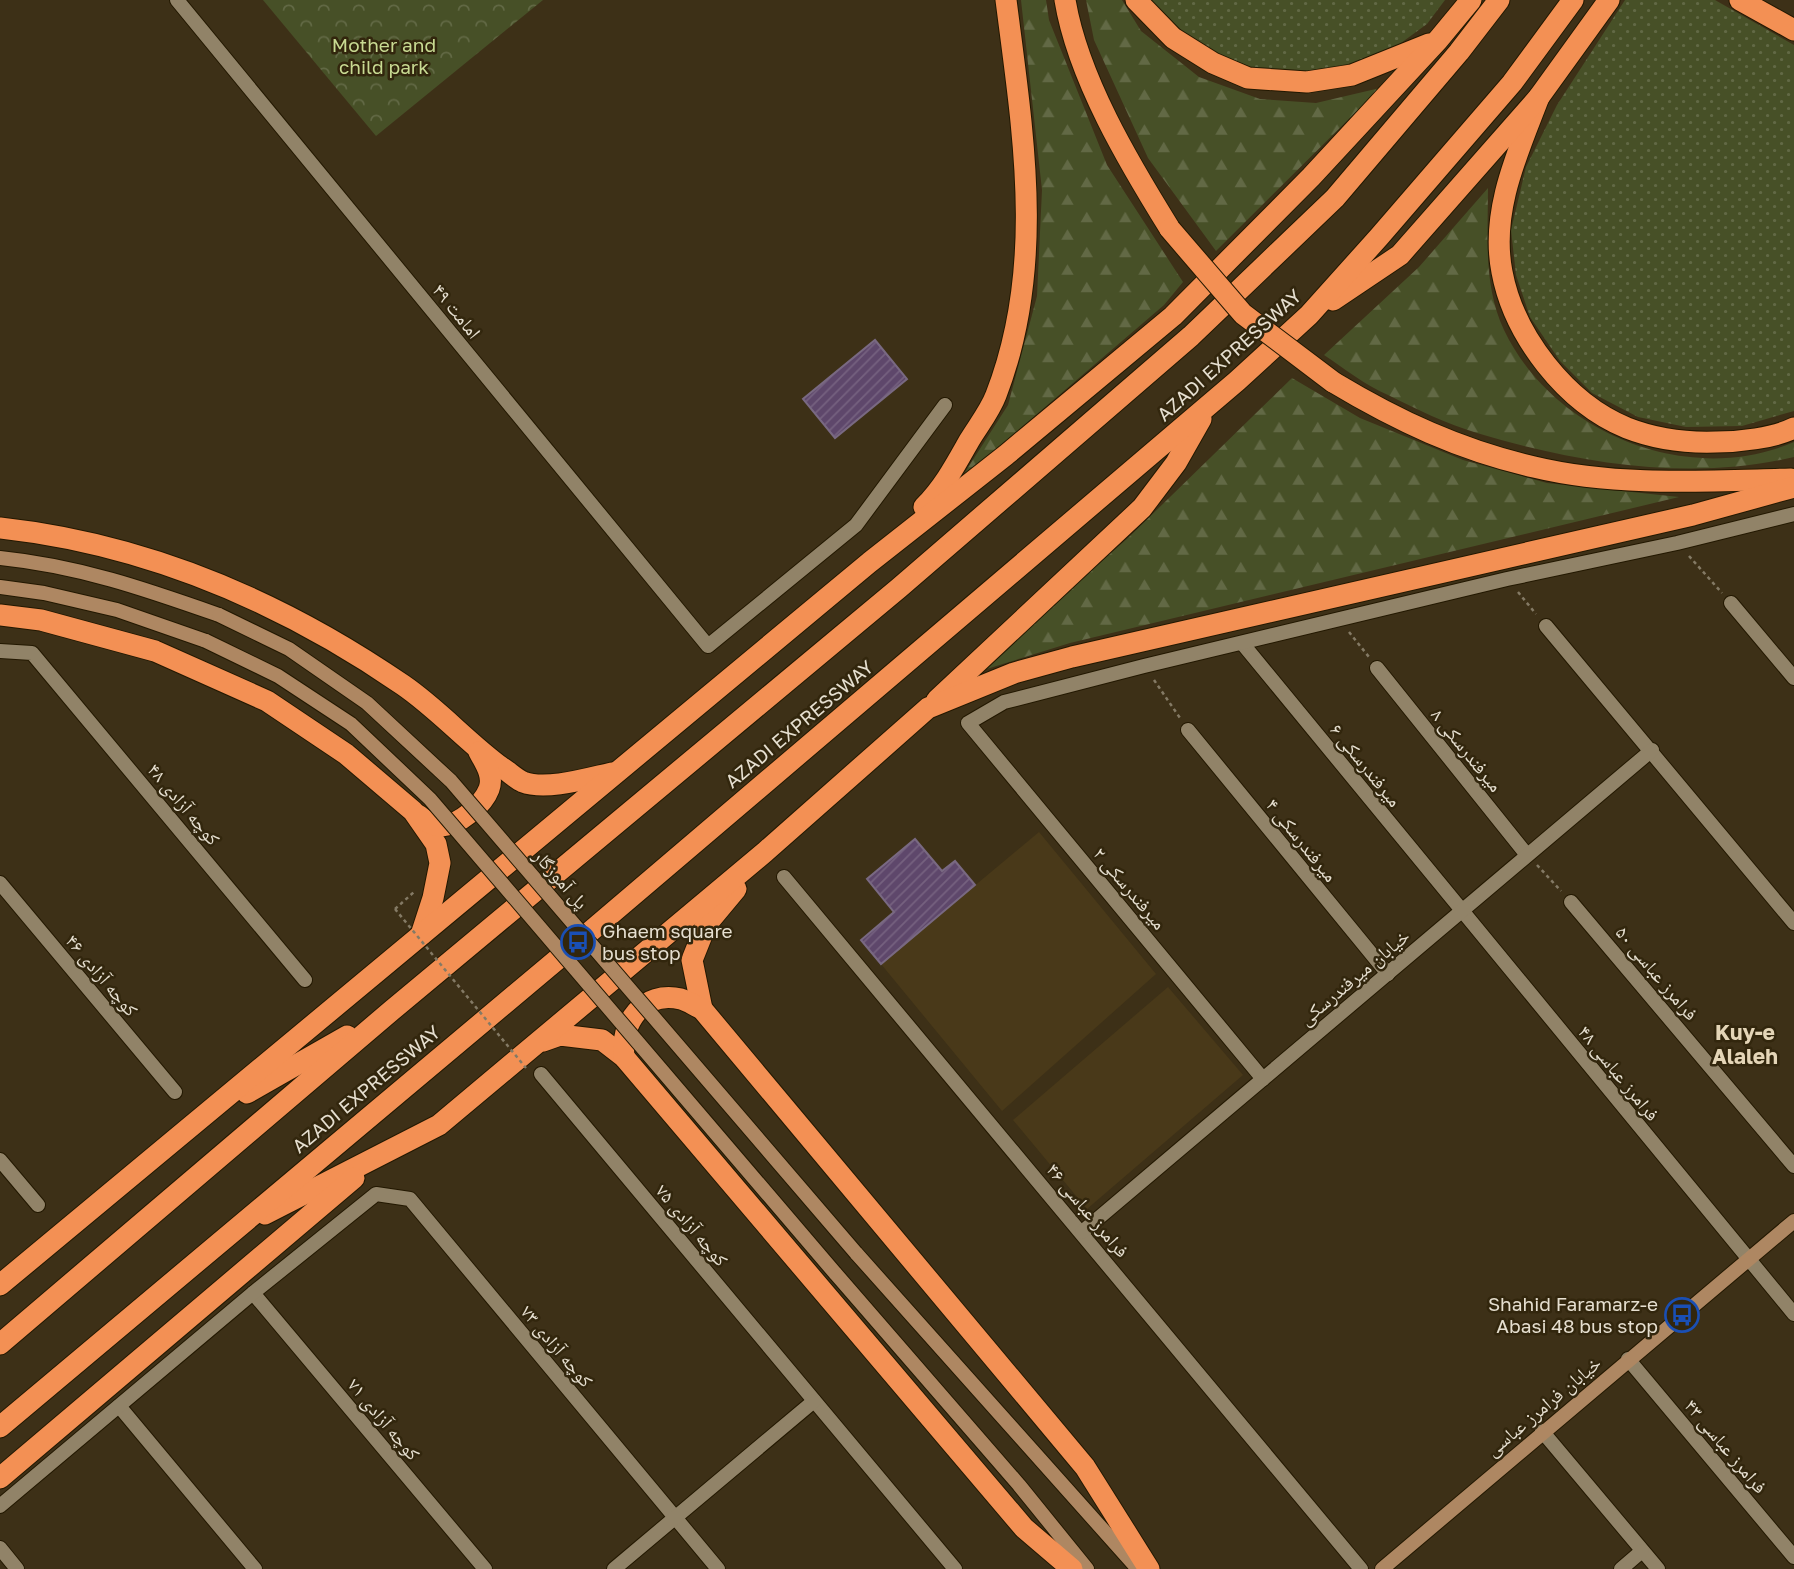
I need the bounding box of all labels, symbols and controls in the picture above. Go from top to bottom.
park label: Mother and child park [332,33,436,78]
street label: امامت ۴۹ [428,279,486,343]
street label: AZADI EXPRESSWAY [1152,284,1306,425]
street label: AZADI EXPRESSWAY [720,655,877,792]
street label: میرفندرسکی ۸ [1426,703,1508,797]
street label: میرفندرسکی ۶ [1325,718,1407,812]
street label: کوچه آزادی ۴۸ [143,758,225,850]
street label: میرفندرسکی ۴ [1261,793,1343,887]
street label: میرفندرسکی ۲ [1088,842,1172,934]
street label: پل آموزگار [528,843,594,914]
place label: Ghaem square bus stop [602,919,733,964]
street label: فرامرز عباسی ۵۰ [1611,921,1703,1025]
bus stop icon: Ghaem square bus stop [559,923,597,961]
street label: خیابان میرفندرسکی [1294,924,1414,1030]
street label: کوچه آزادی ۴۶ [61,929,143,1021]
district label: Kuy-e Alaleh [1712,1019,1778,1069]
street label: AZADI EXPRESSWAY [287,1020,444,1157]
street label: فرامرز عباسی ۴۸ [1573,1020,1665,1126]
street label: فرامرز عباسی ۴۶ [1042,1158,1134,1262]
street label: کوچه آزادی ۷۵ [651,1179,733,1271]
place label: Shahid Faramarz-e Abasi 48 bus stop [1488,1292,1658,1337]
bus stop icon: Shahid Faramarz-e Abasi 48 bus stop [1663,1296,1701,1334]
street label: کوچه آزادی ۷۳ [516,1300,598,1392]
street label: خیابان فرامرز عباسی [1480,1351,1606,1461]
street label: کوچه آزادی ۷۱ [343,1373,425,1465]
street label: فرامرز عباسی ۴۳ [1680,1394,1772,1498]

